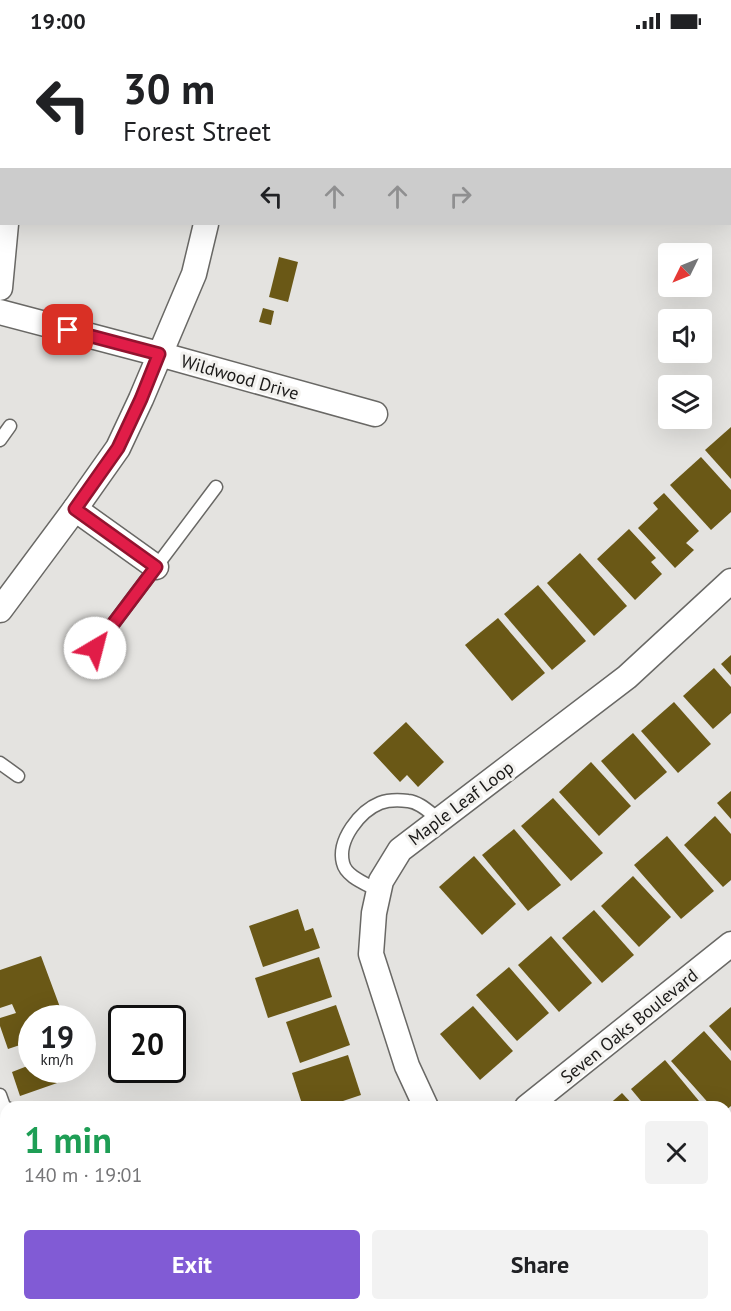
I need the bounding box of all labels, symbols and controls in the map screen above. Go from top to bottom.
text: 19:00 [30,7,86,35]
text: 30 m [123,61,215,116]
icon: left [24,66,102,144]
text: Forest Street [123,114,271,148]
icon: left [255,180,288,213]
icon: ahead [318,180,351,213]
icon: ahead [381,180,414,213]
icon: right [444,180,477,213]
north arrow [658,243,712,297]
map controls [658,243,712,429]
pin [42,304,93,355]
button: sound [658,309,712,363]
icon: arrive [51,313,84,346]
street label: Wildwood Drive [178,349,302,405]
button: layers [658,375,712,429]
position arrow [63,616,127,680]
street label: Maple Leaf Loop [404,756,518,850]
street label: Seven Oaks Boulevard [556,964,702,1088]
speed limit sign: 20 [108,1005,186,1083]
text: 19 [40,1017,74,1056]
text: km/h [41,1050,73,1069]
text: 1 min [24,1116,112,1163]
button: close [645,1121,708,1184]
text: 140 m · 19:01 [24,1162,142,1188]
button: Exit [24,1230,360,1299]
button: Share [372,1230,708,1299]

